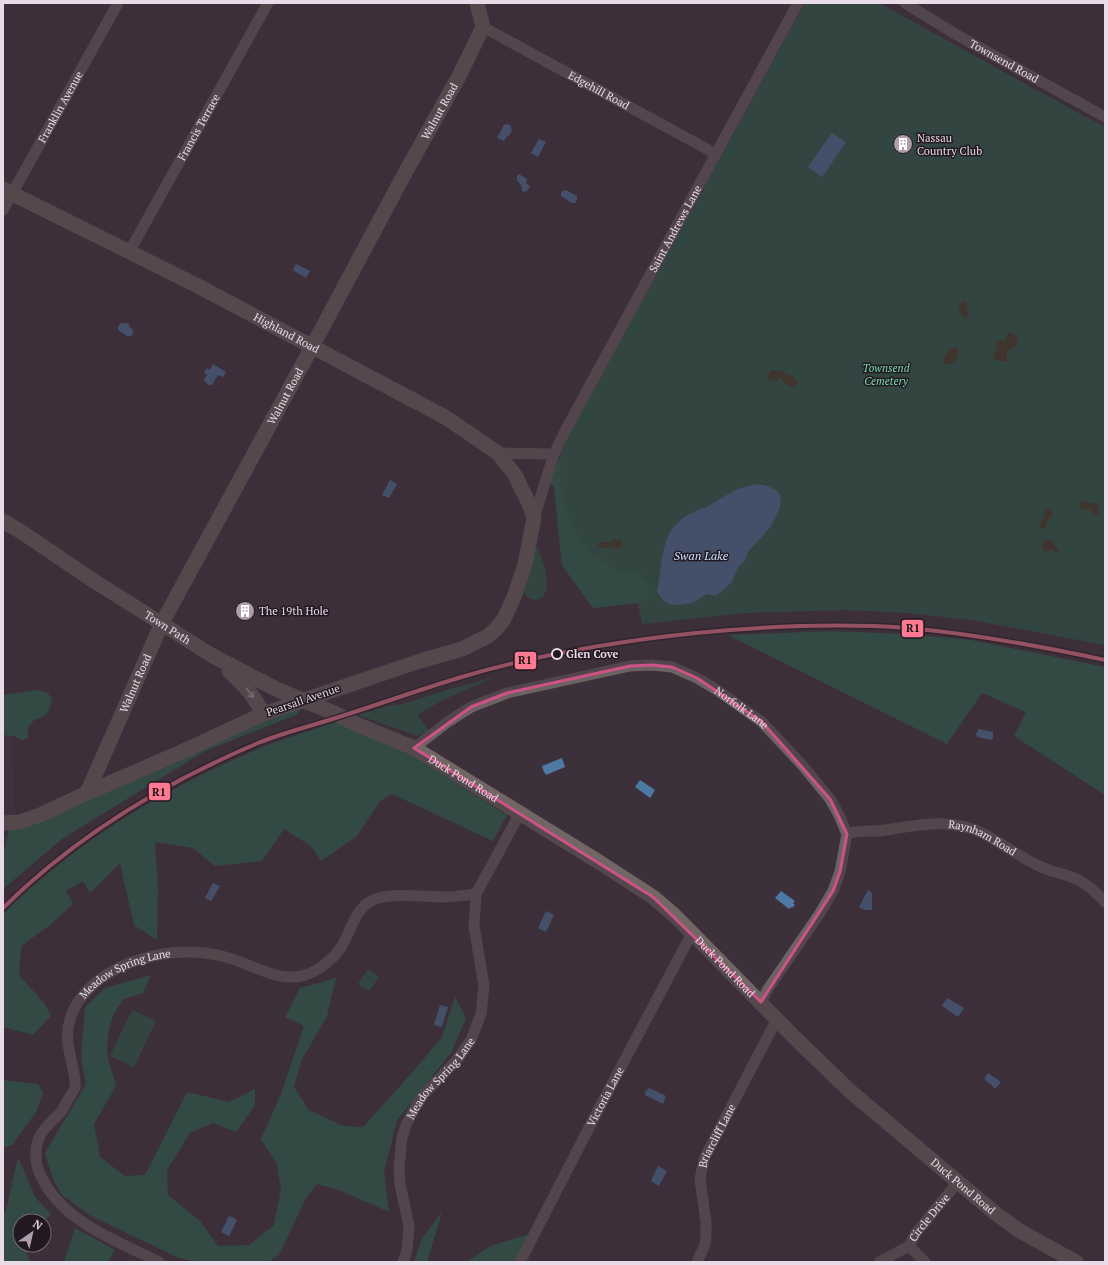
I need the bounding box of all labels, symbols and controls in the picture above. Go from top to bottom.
street label: Townsend Road [967,36,1041,86]
street label: Franklin Avenue [35,68,86,145]
street label: Edgehill Road [566,68,632,112]
street label: Walnut Road [418,80,461,142]
street label: Francis Terrace [174,91,223,163]
place label: Nassau Country Club [917,131,982,158]
building icon: Nassau Country Club [892,133,914,155]
street label: Saint Andrews Lane [646,182,705,275]
street label: Highland Road [251,310,322,356]
park label: Townsend Cemetery [862,361,910,388]
street label: Walnut Road [264,365,306,427]
water label: Swan Lake [674,548,729,563]
building icon: The 19th Hole [234,600,256,622]
place label: The 19th Hole [259,604,329,618]
street label: Town Path [142,608,194,647]
line badge: R1 [901,619,924,638]
text: R1 [906,621,920,635]
place label: Glen Cove [566,647,618,661]
marker: Glen Cove [551,648,563,660]
line badge: R1 [514,651,537,670]
street label: Walnut Road [116,652,154,715]
text: R1 [518,653,532,667]
street label: Pearsall Avenue [264,681,342,719]
street label: Norfolk Lane [712,684,772,732]
one-way arrow [246,687,254,698]
street label: Duck Pond Road [426,752,501,805]
line badge: R1 [148,782,171,801]
text: R1 [152,785,166,799]
street label: Raynham Road [948,817,1019,859]
street label: Duck Pond Road [692,933,758,1000]
street label: Meadow Spring Lane [76,946,172,1002]
street label: Meadow Spring Lane [403,1034,478,1122]
street label: Victoria Lane [584,1064,627,1129]
street label: Briarcliff Lane [695,1101,739,1169]
street label: Duck Pond Road [928,1155,998,1217]
street label: Circle Drive [906,1190,953,1244]
north arrow [12,1213,52,1253]
text: N [30,1217,46,1233]

